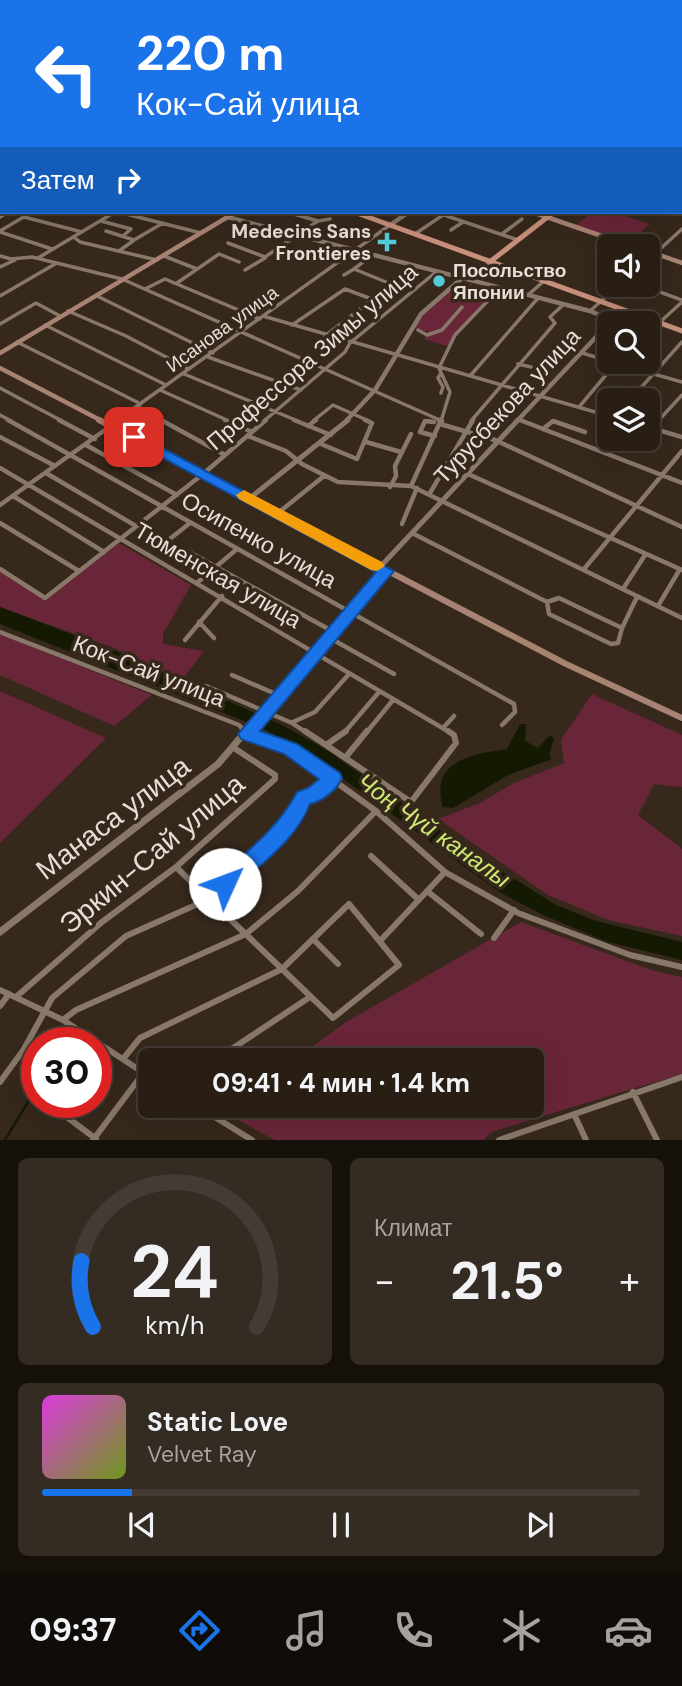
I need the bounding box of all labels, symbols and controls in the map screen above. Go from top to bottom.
text: 220 m [136,21,284,85]
icon: left [21,28,112,119]
text: Кок-Сай улица [136,83,359,125]
icon: right [109,161,147,199]
text: Затем [21,163,95,197]
place label: Medecins Sans Frontieres [231,219,371,266]
marker: Medecins Sans Frontieres [377,232,397,252]
map controls [597,234,660,451]
button: sound [597,234,660,297]
street label: Профессора Зимы улица [200,257,424,457]
place label: Посольство Японии [453,258,566,305]
marker: Посольство Японии [431,273,447,289]
street label: Исанова улица [161,280,283,378]
button: search [597,311,660,374]
street label: Турусбекова улица [427,322,587,490]
button: layers [597,388,660,451]
pin [104,407,164,467]
icon: arrive [115,418,153,456]
street label: Осипенко улица [176,485,342,595]
street label: Тюменская улица [129,515,307,635]
street label: Кок-Сай улица [69,628,230,714]
street label: Манаса улица [28,748,198,888]
street label: Эркин-Сай улица [52,766,252,942]
water label: Чоң Чүй каналы [351,766,517,894]
position arrow [188,847,262,921]
speed limit sign: 30 [21,1027,112,1118]
text: 09:41 · 4 мин · 1.4 km [212,1066,470,1100]
text: Климат [374,1213,452,1243]
text: 24 [131,1226,219,1321]
text: 21.5° [450,1247,564,1315]
text: − [374,1256,395,1306]
text: + [619,1256,640,1306]
text: km/h [145,1309,205,1342]
text: Static Love [147,1405,288,1439]
text: Velvet Ray [147,1439,257,1469]
icon: previous [123,1506,161,1544]
icon: pause [322,1506,360,1544]
icon: next [521,1506,559,1544]
icon: directions [175,1606,224,1655]
icon: music [282,1606,331,1655]
icon: phone [389,1606,438,1655]
icon: climate [497,1606,546,1655]
icon: car [604,1606,653,1655]
text: 09:37 [29,1609,116,1651]

